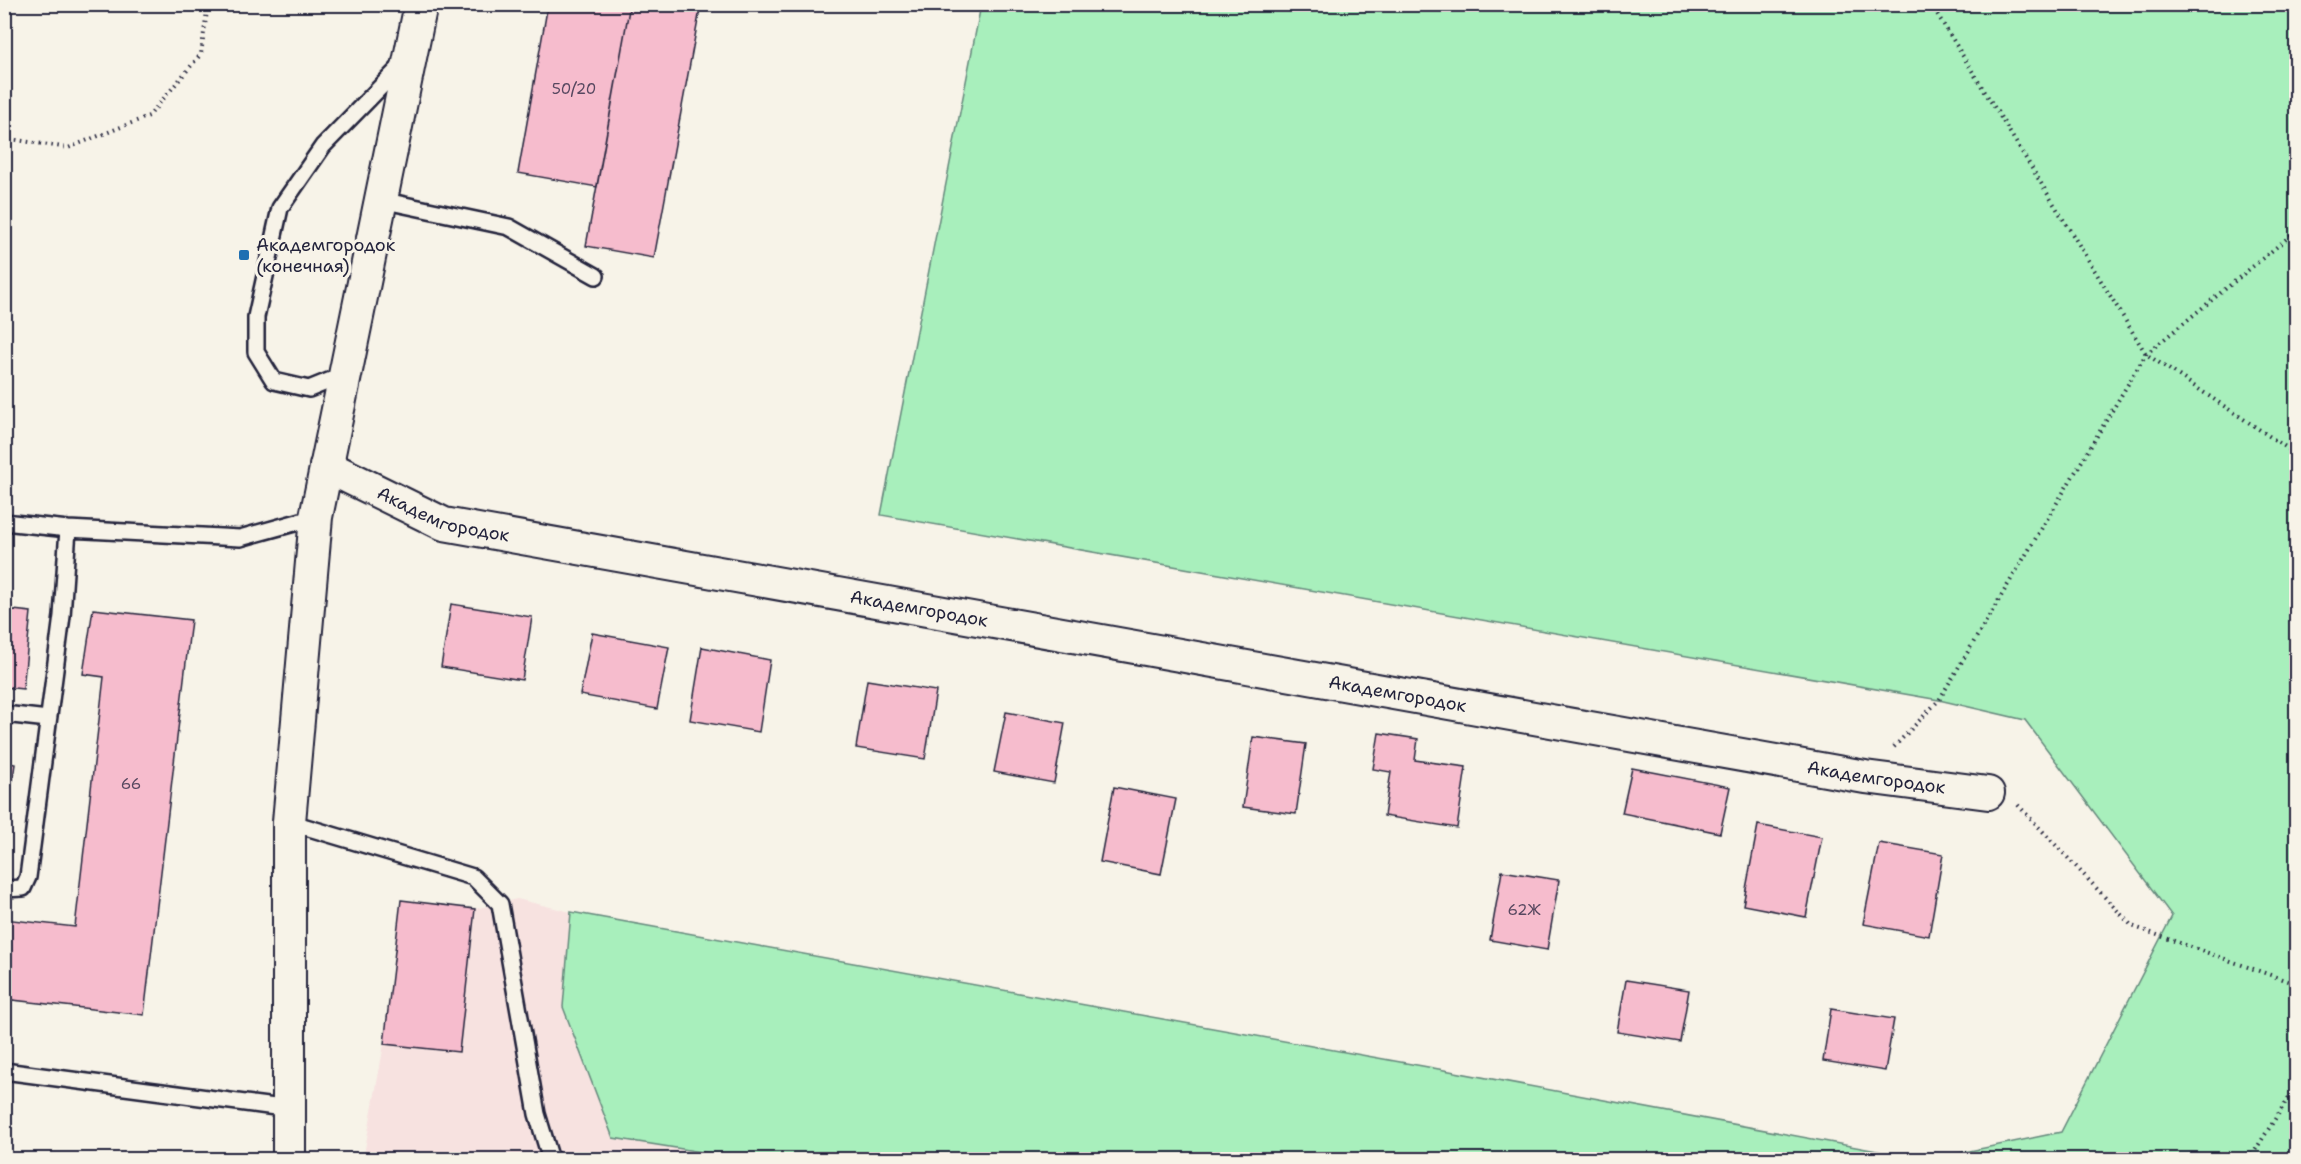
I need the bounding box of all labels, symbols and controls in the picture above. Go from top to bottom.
house number: 50/20 [552,79,596,99]
place label: Академгородок (конечная) [256,233,396,278]
marker: Академгородок (конечная) [237,248,251,262]
street label: Академгородок [373,481,512,547]
street label: Академгородок [848,585,990,633]
street label: Академгородок [1327,670,1469,718]
street label: Академгородок [1805,755,1947,799]
house number: 66 [121,774,141,794]
house number: 62Ж [1507,900,1541,920]

